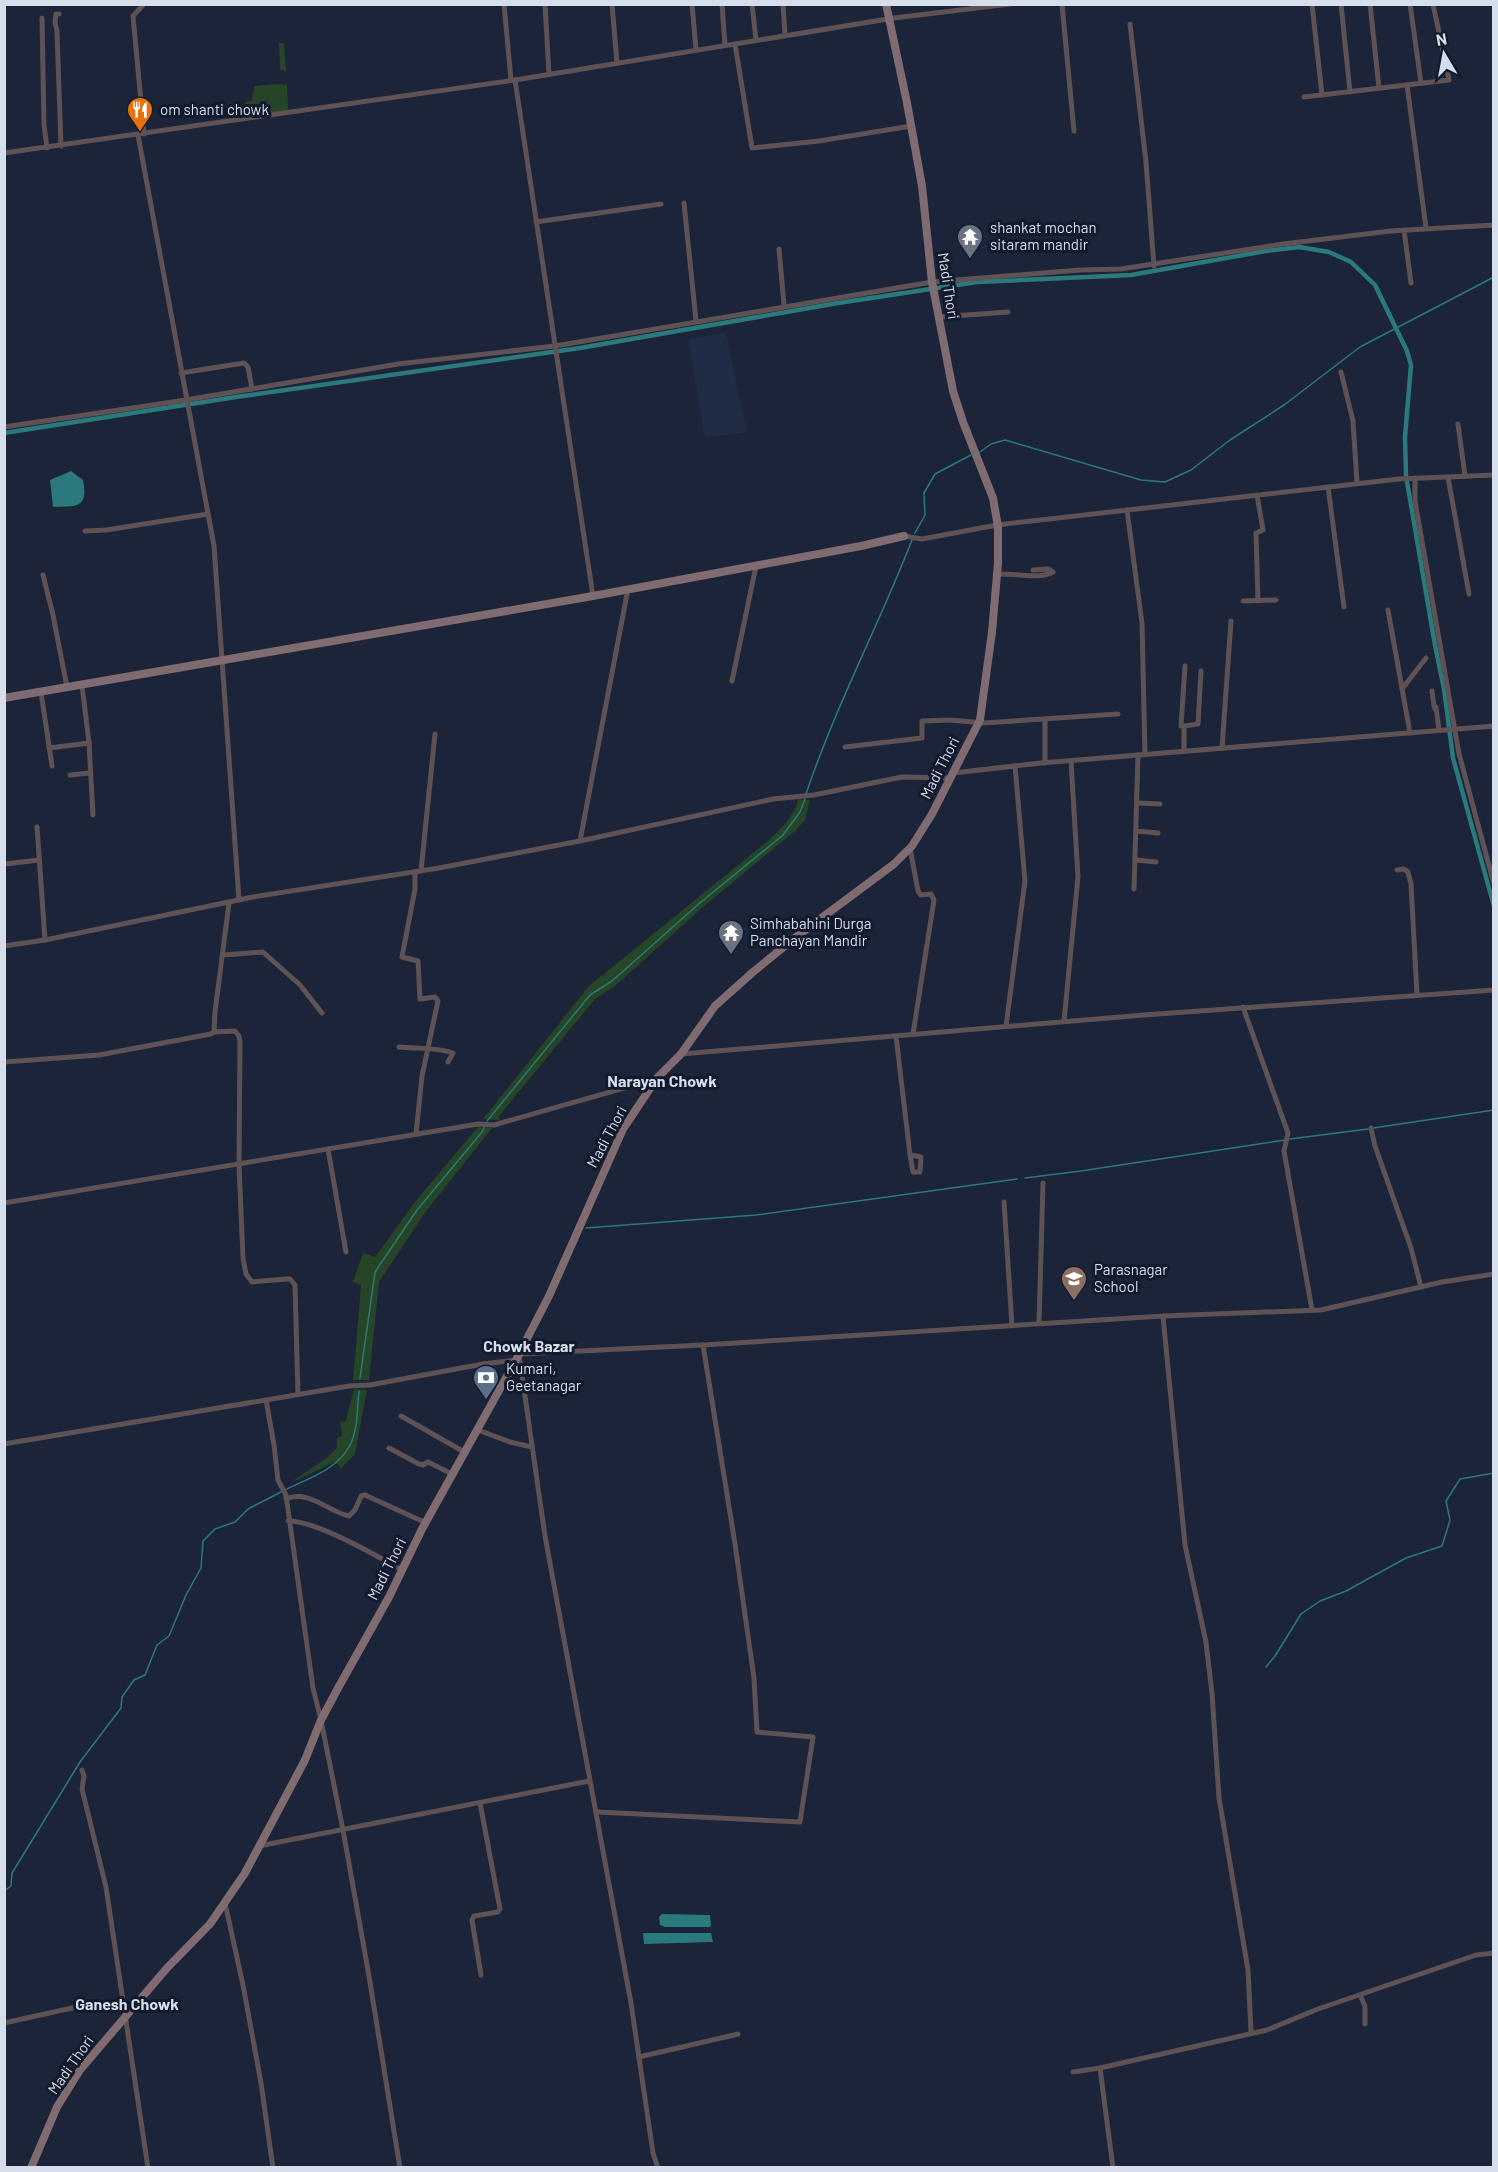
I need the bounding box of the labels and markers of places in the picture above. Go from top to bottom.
restaurant icon: om shanti chowk [125,95,155,133]
place label: om shanti chowk [160,100,269,118]
place label: shankat mochan sitaram mandir [990,218,1097,253]
temple icon: shankat mochan sitaram mandir [955,222,985,260]
place label: Simhabahini Durga Panchayan Mandir [750,914,871,949]
temple icon: Simhabahini Durga Panchayan Mandir [716,918,746,956]
place label: Parasnagar School [1094,1260,1168,1295]
school or university icon: Parasnagar School [1059,1264,1089,1302]
place label: Kumari, Geetanagar [506,1359,582,1394]
bank icon: Kumari, Geetanagar [471,1363,501,1401]

